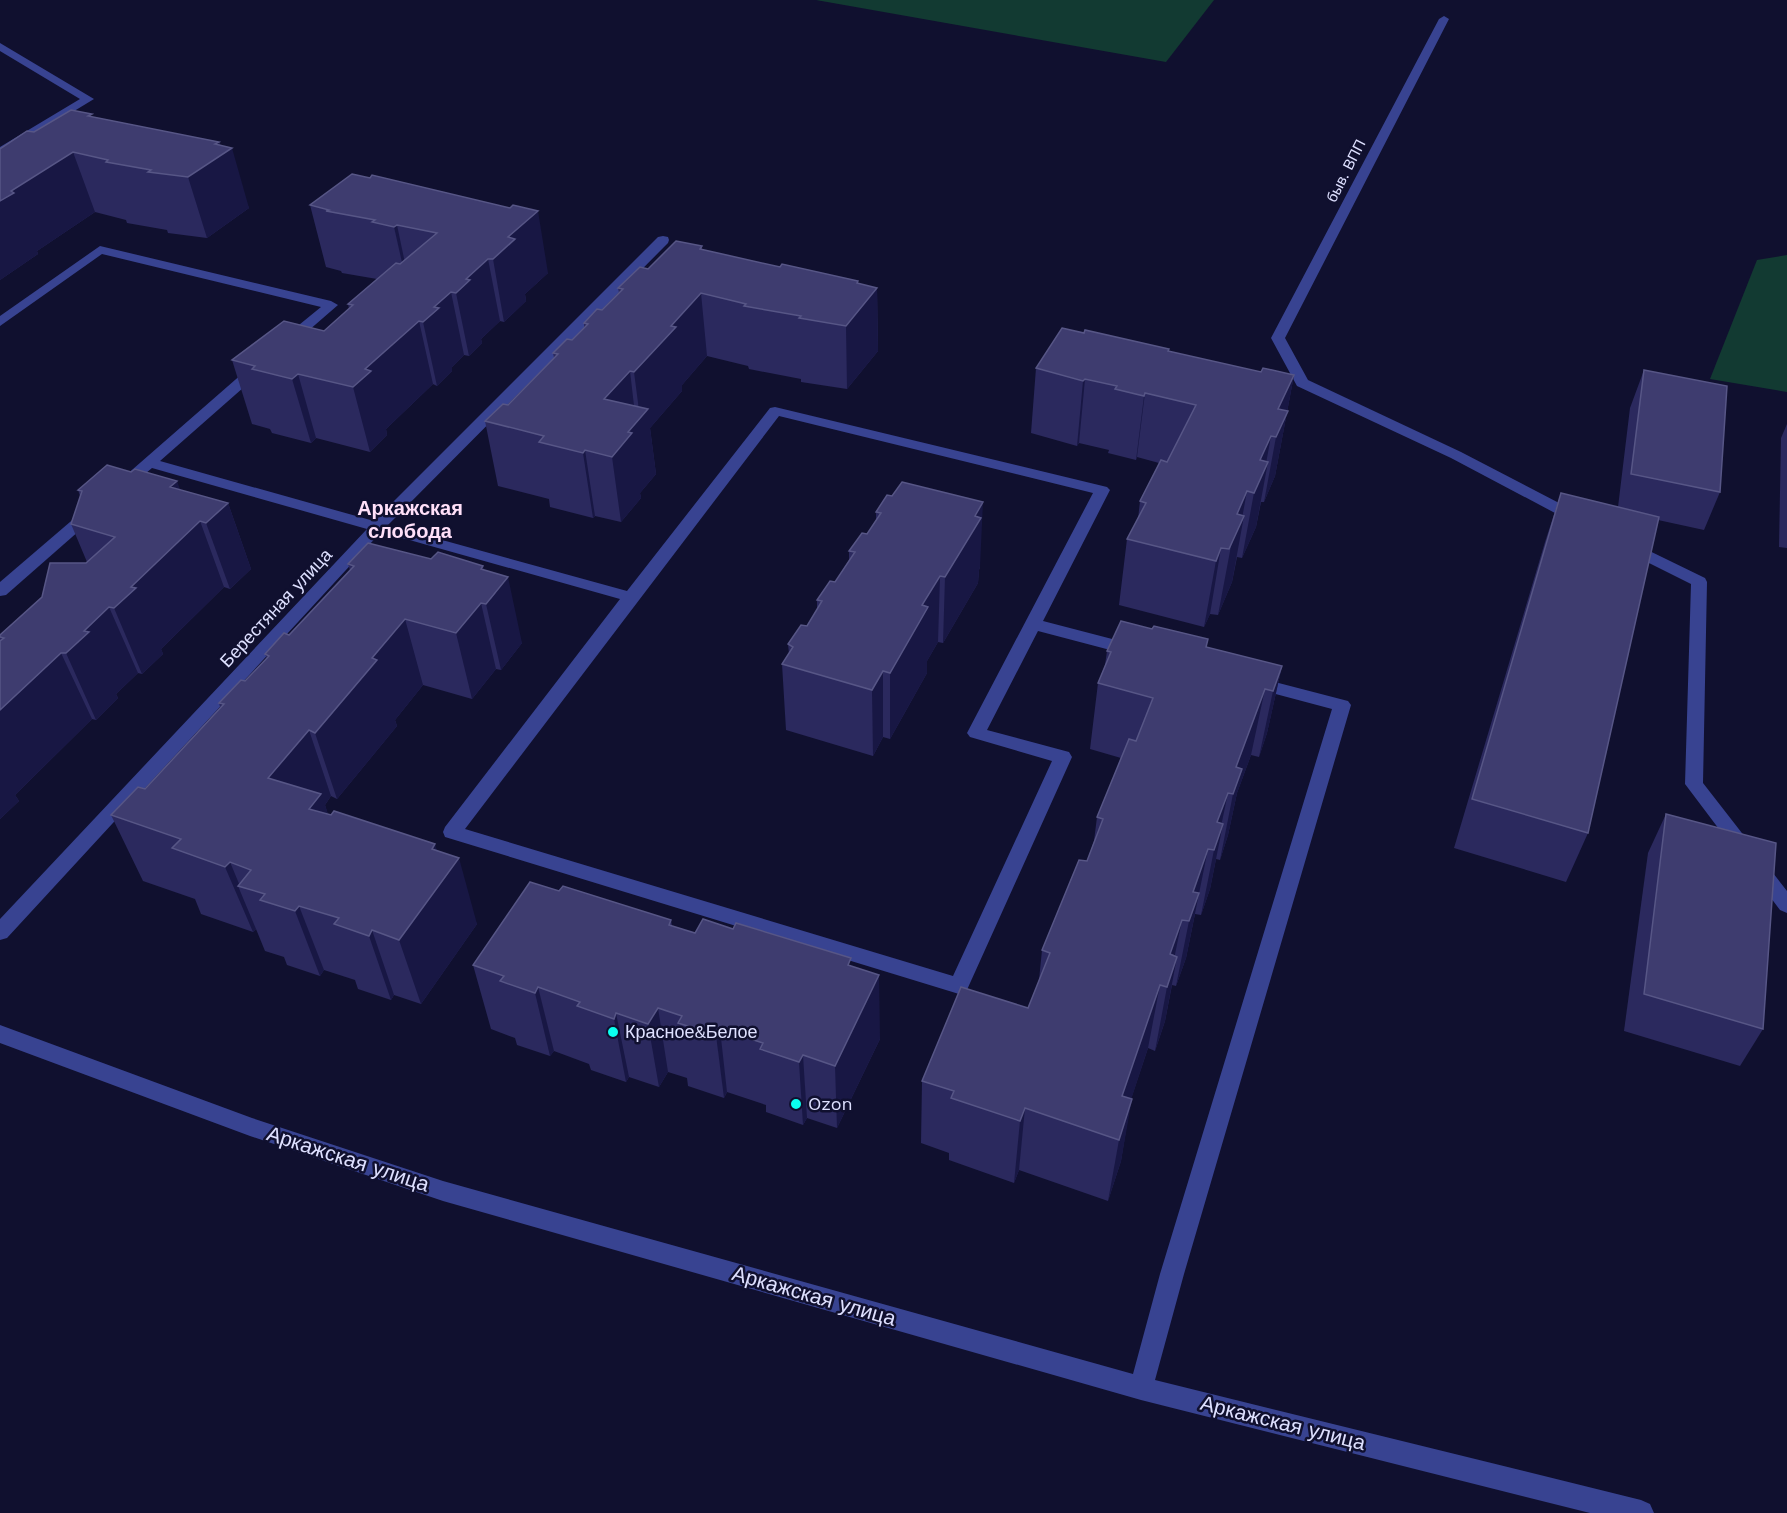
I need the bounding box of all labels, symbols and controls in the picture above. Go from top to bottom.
street label: быв. ВПП [1323,137,1369,205]
district label: Аркажская слобода [357,496,463,543]
street label: Берестяная улица [215,543,337,671]
place label: Красное&Белое [625,1021,758,1042]
marker: Красное&Белое [606,1025,620,1039]
place label: Ozon [808,1093,853,1114]
marker: Ozon [789,1097,803,1111]
street label: Аркажская улица [264,1121,433,1197]
street label: Аркажская улица [729,1260,899,1331]
street label: Аркажская улица [1198,1390,1369,1455]

